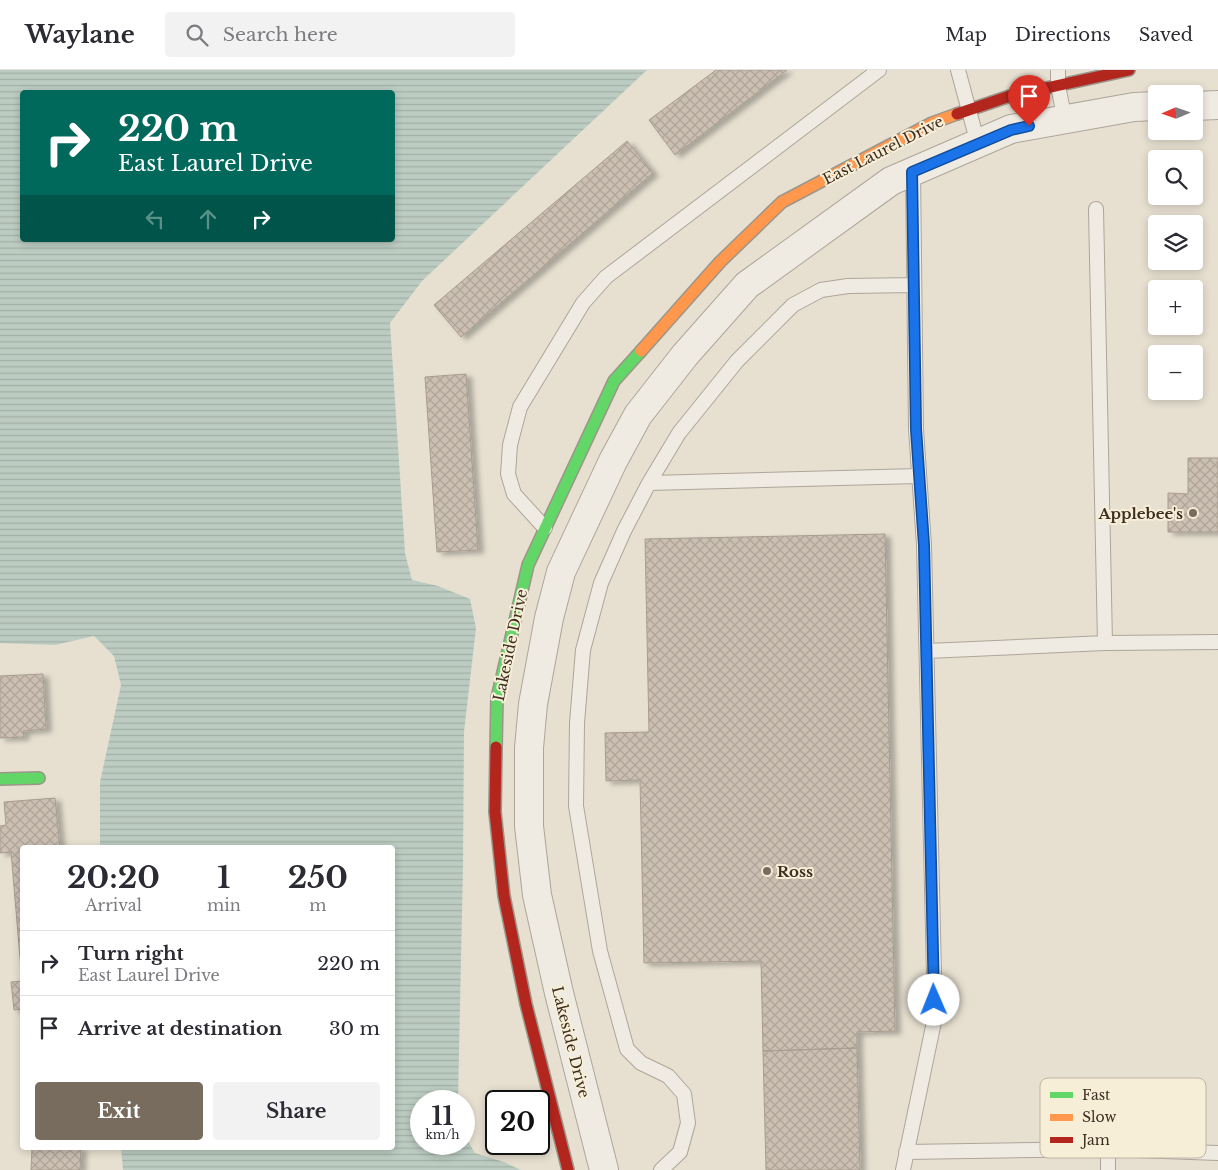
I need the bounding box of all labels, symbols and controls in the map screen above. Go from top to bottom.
search box [165,12,515,57]
text: Waylane [25,20,135,49]
icon: search [183,21,211,49]
text: Search here [223,23,338,46]
text: Map [945,24,987,46]
text: Directions [1015,24,1111,46]
text: Saved [1139,24,1193,46]
pin [1008,75,1050,126]
icon: arrive [1015,82,1043,110]
north arrow [1148,85,1202,140]
map controls [1148,85,1203,400]
text: 220 m [118,107,238,150]
icon: right [35,110,100,175]
street label: East Laurel Drive [819,111,947,189]
text: East Laurel Drive [118,150,313,177]
button: search [1148,150,1203,205]
icon: left [141,205,169,233]
icon: ahead [194,205,222,233]
icon: right [247,205,275,233]
button: layers [1148,215,1203,270]
button: + [1148,280,1203,335]
button: − [1148,345,1203,400]
place label: Applebee's [1097,504,1183,523]
marker: Applebee's [1187,507,1199,519]
street label: Lakeside Drive [489,587,531,703]
text: 20:20 [67,859,160,896]
text: 1 [217,859,230,896]
text: 250 [288,859,348,896]
place label: Ross [777,862,813,881]
marker: Ross [761,865,773,877]
text: Arrival [85,895,142,915]
text: min [207,895,241,915]
text: m [309,895,326,915]
text: Turn right [78,942,184,965]
icon: right [35,949,63,977]
text: 220 m [317,952,380,975]
text: East Laurel Drive [78,965,220,985]
position arrow [907,973,959,1025]
street label: Lakeside Drive [548,984,594,1100]
icon: arrive [35,1014,63,1042]
text: Arrive at destination [78,1017,282,1040]
text: 30 m [329,1017,380,1040]
legend [1040,1078,1206,1158]
button: Exit [35,1082,203,1140]
button: Share [213,1082,380,1140]
text: Fast [1082,1086,1111,1104]
speed limit sign: 20 [485,1090,550,1155]
text: 11 [432,1101,453,1132]
text: Slow [1082,1108,1116,1126]
text: km/h [425,1127,460,1142]
text: Jam [1080,1131,1110,1149]

